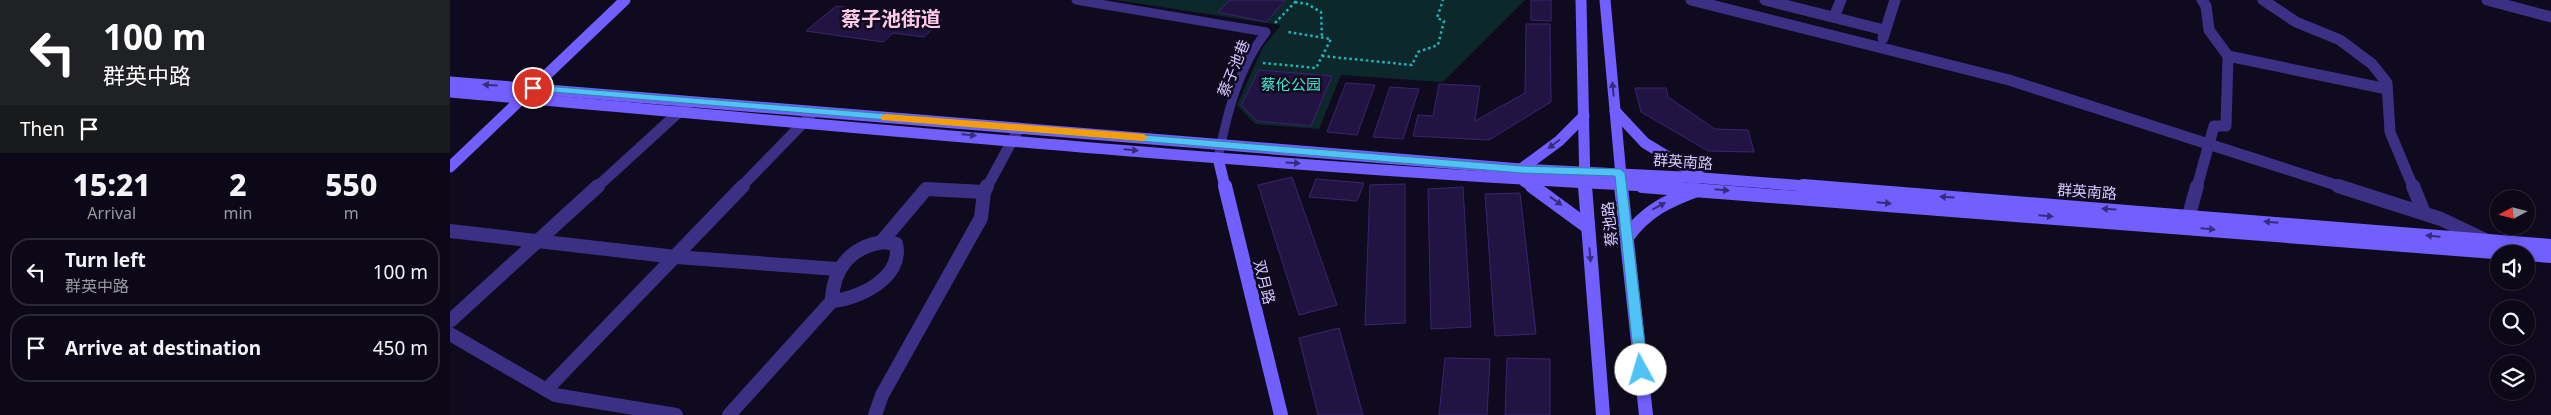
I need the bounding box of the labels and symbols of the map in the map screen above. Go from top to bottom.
district label: 蔡子池街道 [841,5,941,32]
street label: 蔡子池巷 [1212,36,1254,100]
pin [512,67,554,109]
park label: 蔡伦公园 [1261,74,1321,94]
one-way arrow [481,81,497,89]
one-way arrow [1609,81,1617,97]
one-way arrow [962,132,978,140]
one-way arrow [1547,139,1561,149]
one-way arrow [1124,146,1140,154]
street label: 群英南路 [1652,149,1714,173]
one-way arrow [1286,159,1302,167]
street label: 群英南路 [2056,179,2118,203]
one-way arrow [1714,187,1730,195]
north arrow [2490,190,2535,235]
one-way arrow [1938,192,1954,200]
one-way arrow [1549,196,1563,206]
one-way arrow [1876,199,1892,207]
street label: 蔡池路 [1597,201,1621,247]
one-way arrow [1652,202,1666,210]
one-way arrow [2101,205,2117,213]
one-way arrow [2038,212,2054,220]
one-way arrow [2262,218,2278,226]
one-way arrow [2200,225,2216,233]
one-way arrow [2424,232,2440,240]
one-way arrow [1586,247,1594,263]
street label: 双月路 [1250,258,1280,306]
position arrow [1614,343,1666,395]

